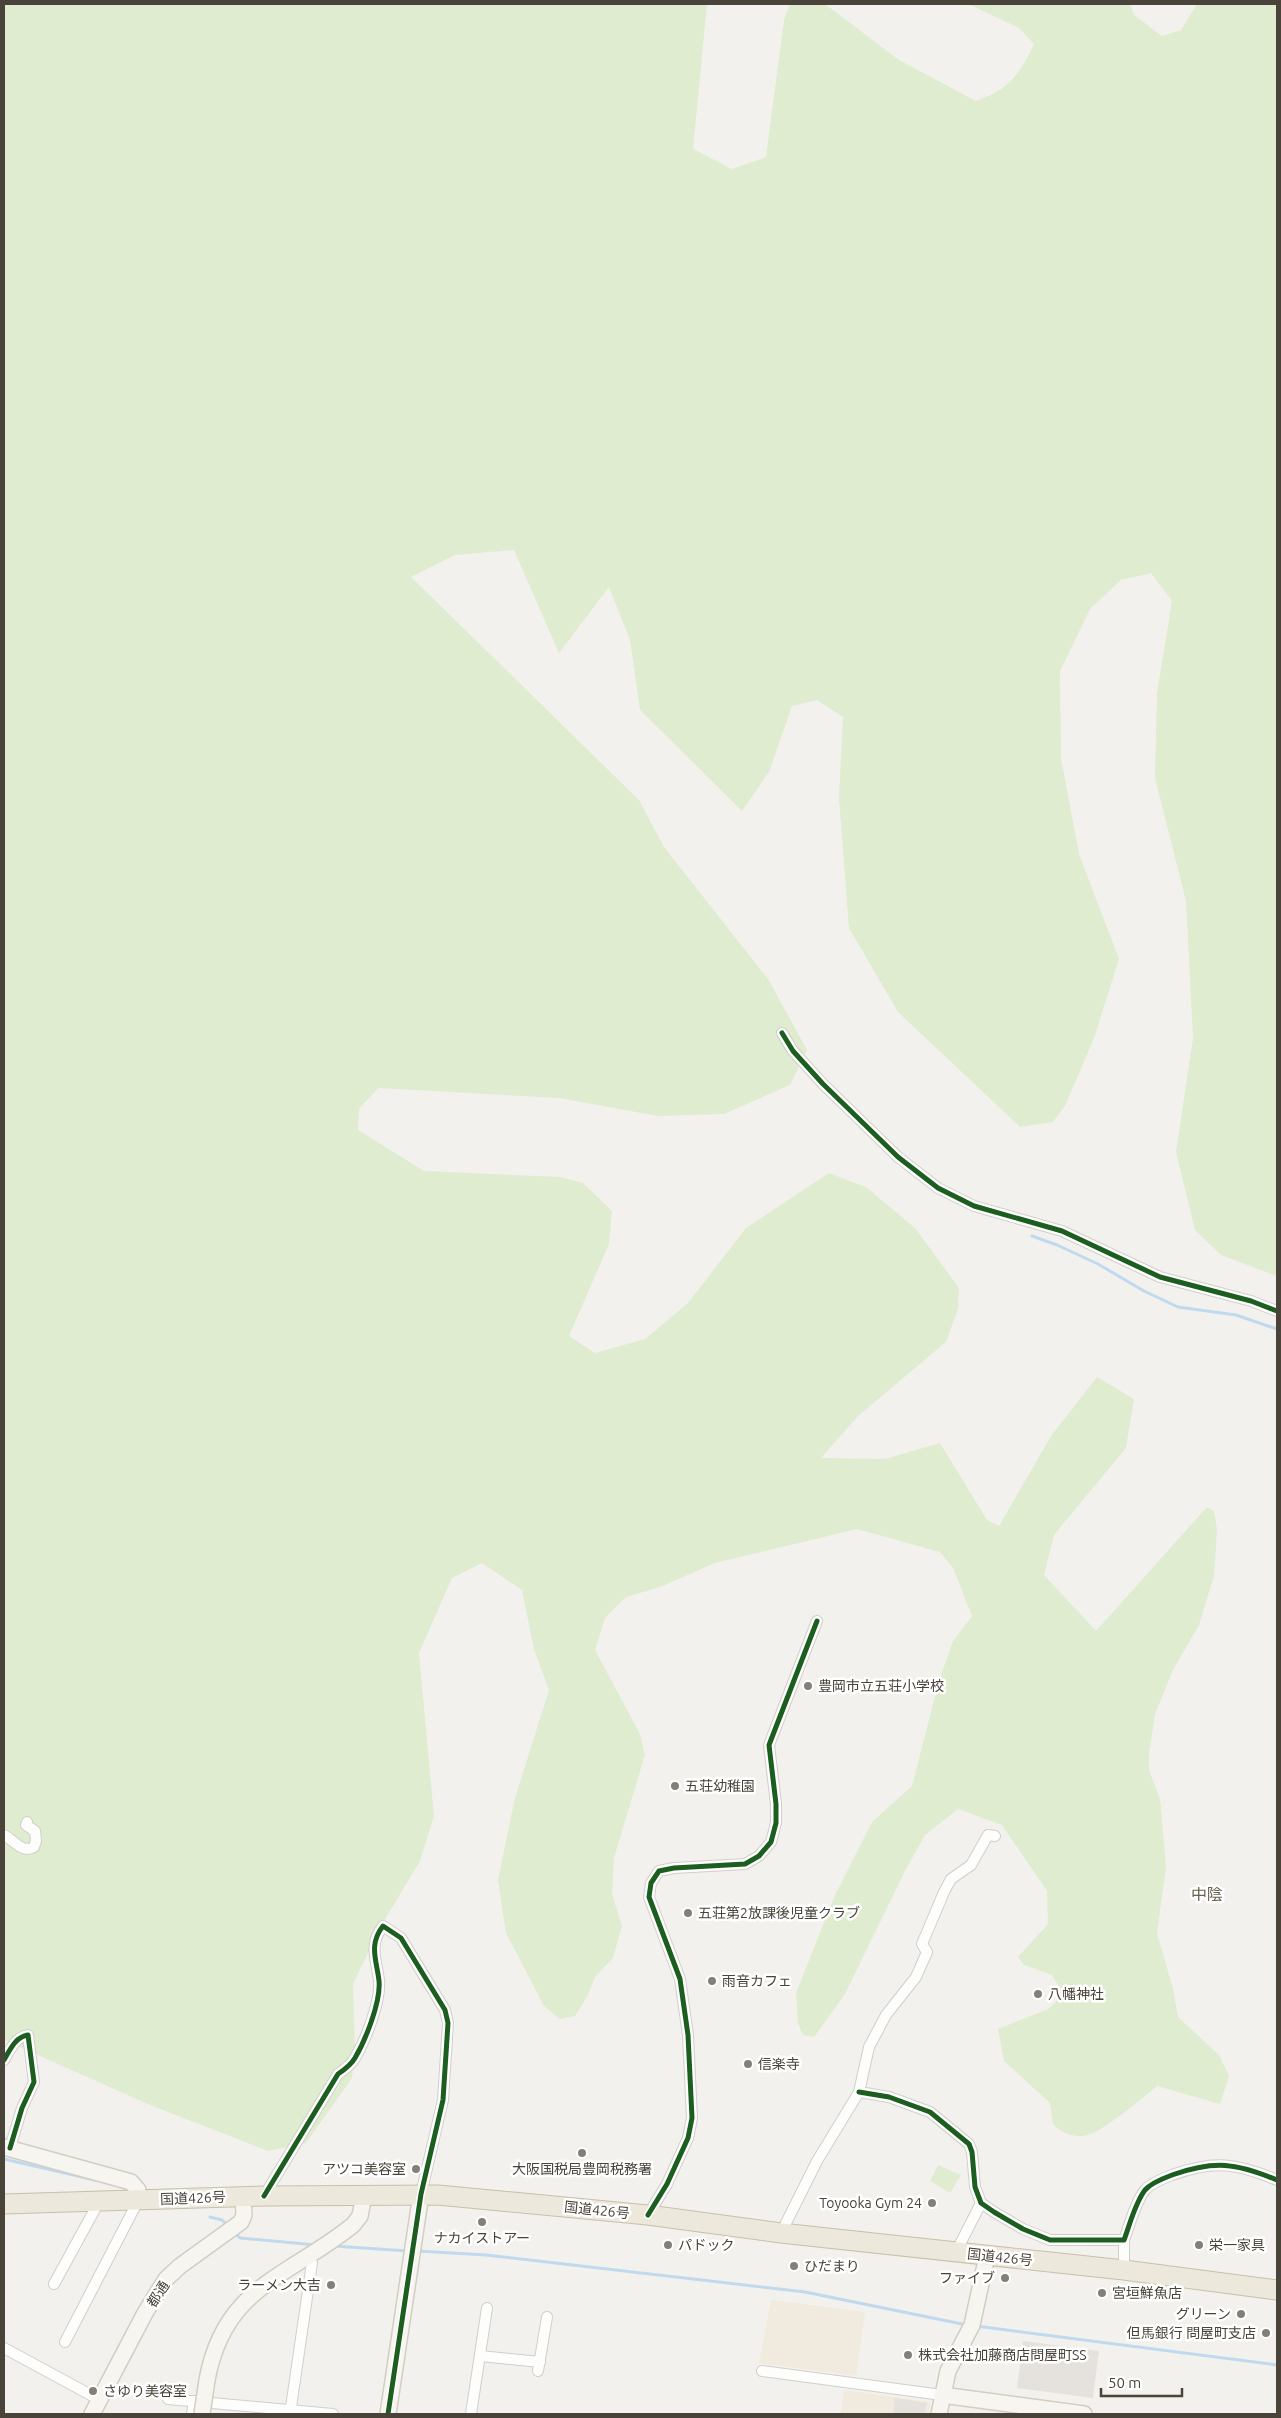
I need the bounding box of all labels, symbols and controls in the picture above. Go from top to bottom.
place label: 豊岡市立五荘小学校 [818,1678,944,1694]
marker: 豊岡市立五荘小学校 [802,1680,814,1692]
place label: 五荘幼稚園 [685,1778,755,1794]
marker: 五荘幼稚園 [669,1780,681,1792]
district label: 中陰 [1191,1885,1223,1903]
place label: 五荘第2放課後児童クラブ [698,1905,860,1921]
marker: 五荘第2放課後児童クラブ [682,1907,694,1919]
place label: 雨音カフェ [722,1973,792,1989]
marker: 雨音カフェ [706,1975,718,1987]
place label: 八幡神社 [1048,1986,1104,2002]
marker: 八幡神社 [1032,1988,1044,2000]
place label: 信楽寺 [758,2056,800,2072]
marker: 信楽寺 [742,2058,754,2070]
marker: 大阪国税局豊岡税務署 [576,2147,588,2159]
place label: アツコ美容室 [322,2161,406,2177]
place label: 大阪国税局豊岡税務署 [512,2161,652,2177]
marker: アツコ美容室 [410,2163,422,2175]
street label: 国道426号 [160,2189,226,2207]
place label: Toyooka Gym 24 [819,2195,922,2211]
marker: Toyooka Gym 24 [926,2197,938,2209]
street label: 国道426号 [563,2199,631,2221]
marker: ナカイストアー [476,2216,488,2228]
place label: ナカイストアー [434,2230,530,2246]
place label: パドック [678,2237,734,2253]
place label: 栄一家具 [1209,2237,1265,2253]
marker: パドック [662,2239,674,2251]
marker: 栄一家具 [1193,2239,1205,2251]
street label: 国道426号 [966,2246,1034,2268]
place label: ひだまり [804,2258,860,2274]
marker: ひだまり [788,2260,800,2272]
place label: ファイブ [939,2270,995,2286]
marker: ファイブ [999,2272,1011,2284]
place label: ラーメン大吉 [238,2277,321,2293]
street label: 都通 [144,2278,172,2310]
marker: ラーメン大吉 [325,2279,337,2291]
place label: 宮垣鮮魚店 [1112,2285,1182,2301]
marker: 宮垣鮮魚店 [1096,2287,1108,2299]
place label: グリーン [1176,2306,1231,2322]
marker: グリーン [1235,2308,1247,2320]
place label: 但馬銀行 問屋町支店 [1127,2325,1256,2341]
marker: 但馬銀行 問屋町支店 [1260,2327,1272,2339]
place label: 株式会社加藤商店問屋町SS [918,2347,1087,2363]
marker: 株式会社加藤商店問屋町SS [902,2349,914,2361]
scale bar [1101,2366,1182,2398]
text: 50 m [1108,2374,1141,2391]
place label: さゆり美容室 [103,2383,187,2399]
marker: さゆり美容室 [87,2385,99,2397]

